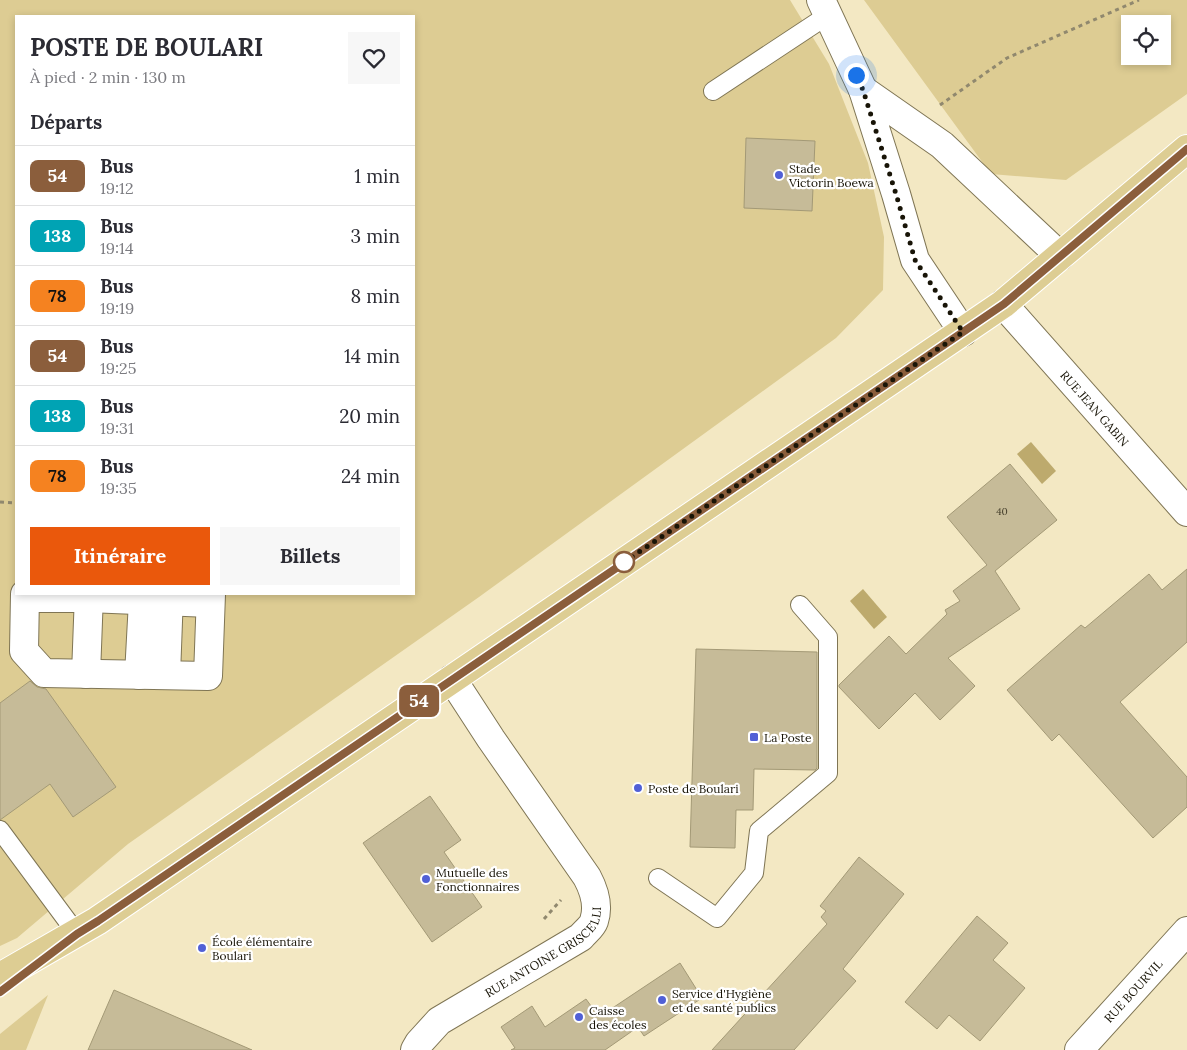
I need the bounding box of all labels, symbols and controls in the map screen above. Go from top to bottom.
map controls [1121,15,1171,65]
button: locate [1121,15,1171,65]
text: POSTE DE BOULARI [30,32,263,63]
button: heart [348,32,400,84]
your location [844,63,869,88]
text: À pied · 2 min · 130 m [30,67,186,87]
text: Départs [30,110,102,134]
text: Bus [100,154,133,178]
place label: Stade Victorin Boewa [788,161,874,190]
text: 54 [48,164,67,187]
text: 1 min [354,164,400,188]
marker: Stade Victorin Boewa [773,169,785,181]
text: 19:12 [100,178,134,198]
text: Bus [100,214,133,238]
text: 138 [44,224,71,247]
text: 3 min [351,224,400,248]
text: 19:14 [100,238,134,258]
text: Bus [100,274,133,298]
text: 78 [48,284,67,307]
text: 8 min [350,284,400,308]
text: 19:19 [100,298,134,318]
text: Bus [100,334,133,358]
text: 54 [48,344,67,367]
text: 14 min [344,344,400,368]
text: 19:25 [100,358,136,378]
street label: RUE JEAN GABIN [1058,367,1133,449]
text: Bus [100,394,133,418]
text: 138 [44,404,71,427]
text: 20 min [339,404,400,428]
text: 19:31 [100,418,134,438]
text: Bus [100,454,133,478]
text: 78 [48,464,67,487]
text: 24 min [341,464,400,488]
text: 19:35 [100,478,137,498]
house number: 40 [996,505,1008,518]
button: Itinéraire [30,527,210,585]
button: Billets [220,527,400,585]
unlabelled marker [613,551,635,573]
line badge: 54 [396,685,442,717]
text: 54 [409,689,429,712]
place label: La Poste [764,730,812,745]
marker: La Poste [748,731,760,743]
place label: Poste de Boulari [648,781,739,796]
marker: Poste de Boulari [632,782,644,794]
place label: Mutuelle des Fonctionnaires [436,865,520,894]
marker: Mutuelle des Fonctionnaires [420,873,432,885]
street label: RUE ANTOINE GRISCELLI [482,907,604,1000]
place label: École élémentaire Boulari [212,934,313,963]
marker: École élémentaire Boulari [196,942,208,954]
street label: RUE BOURVIL [1101,956,1165,1025]
place label: Service d'Hygiène et de santé publics [672,986,777,1015]
marker: Service d'Hygiène et de santé publics [656,994,668,1006]
place label: Caisse des écoles [589,1003,647,1032]
marker: Caisse des écoles [573,1011,585,1023]

